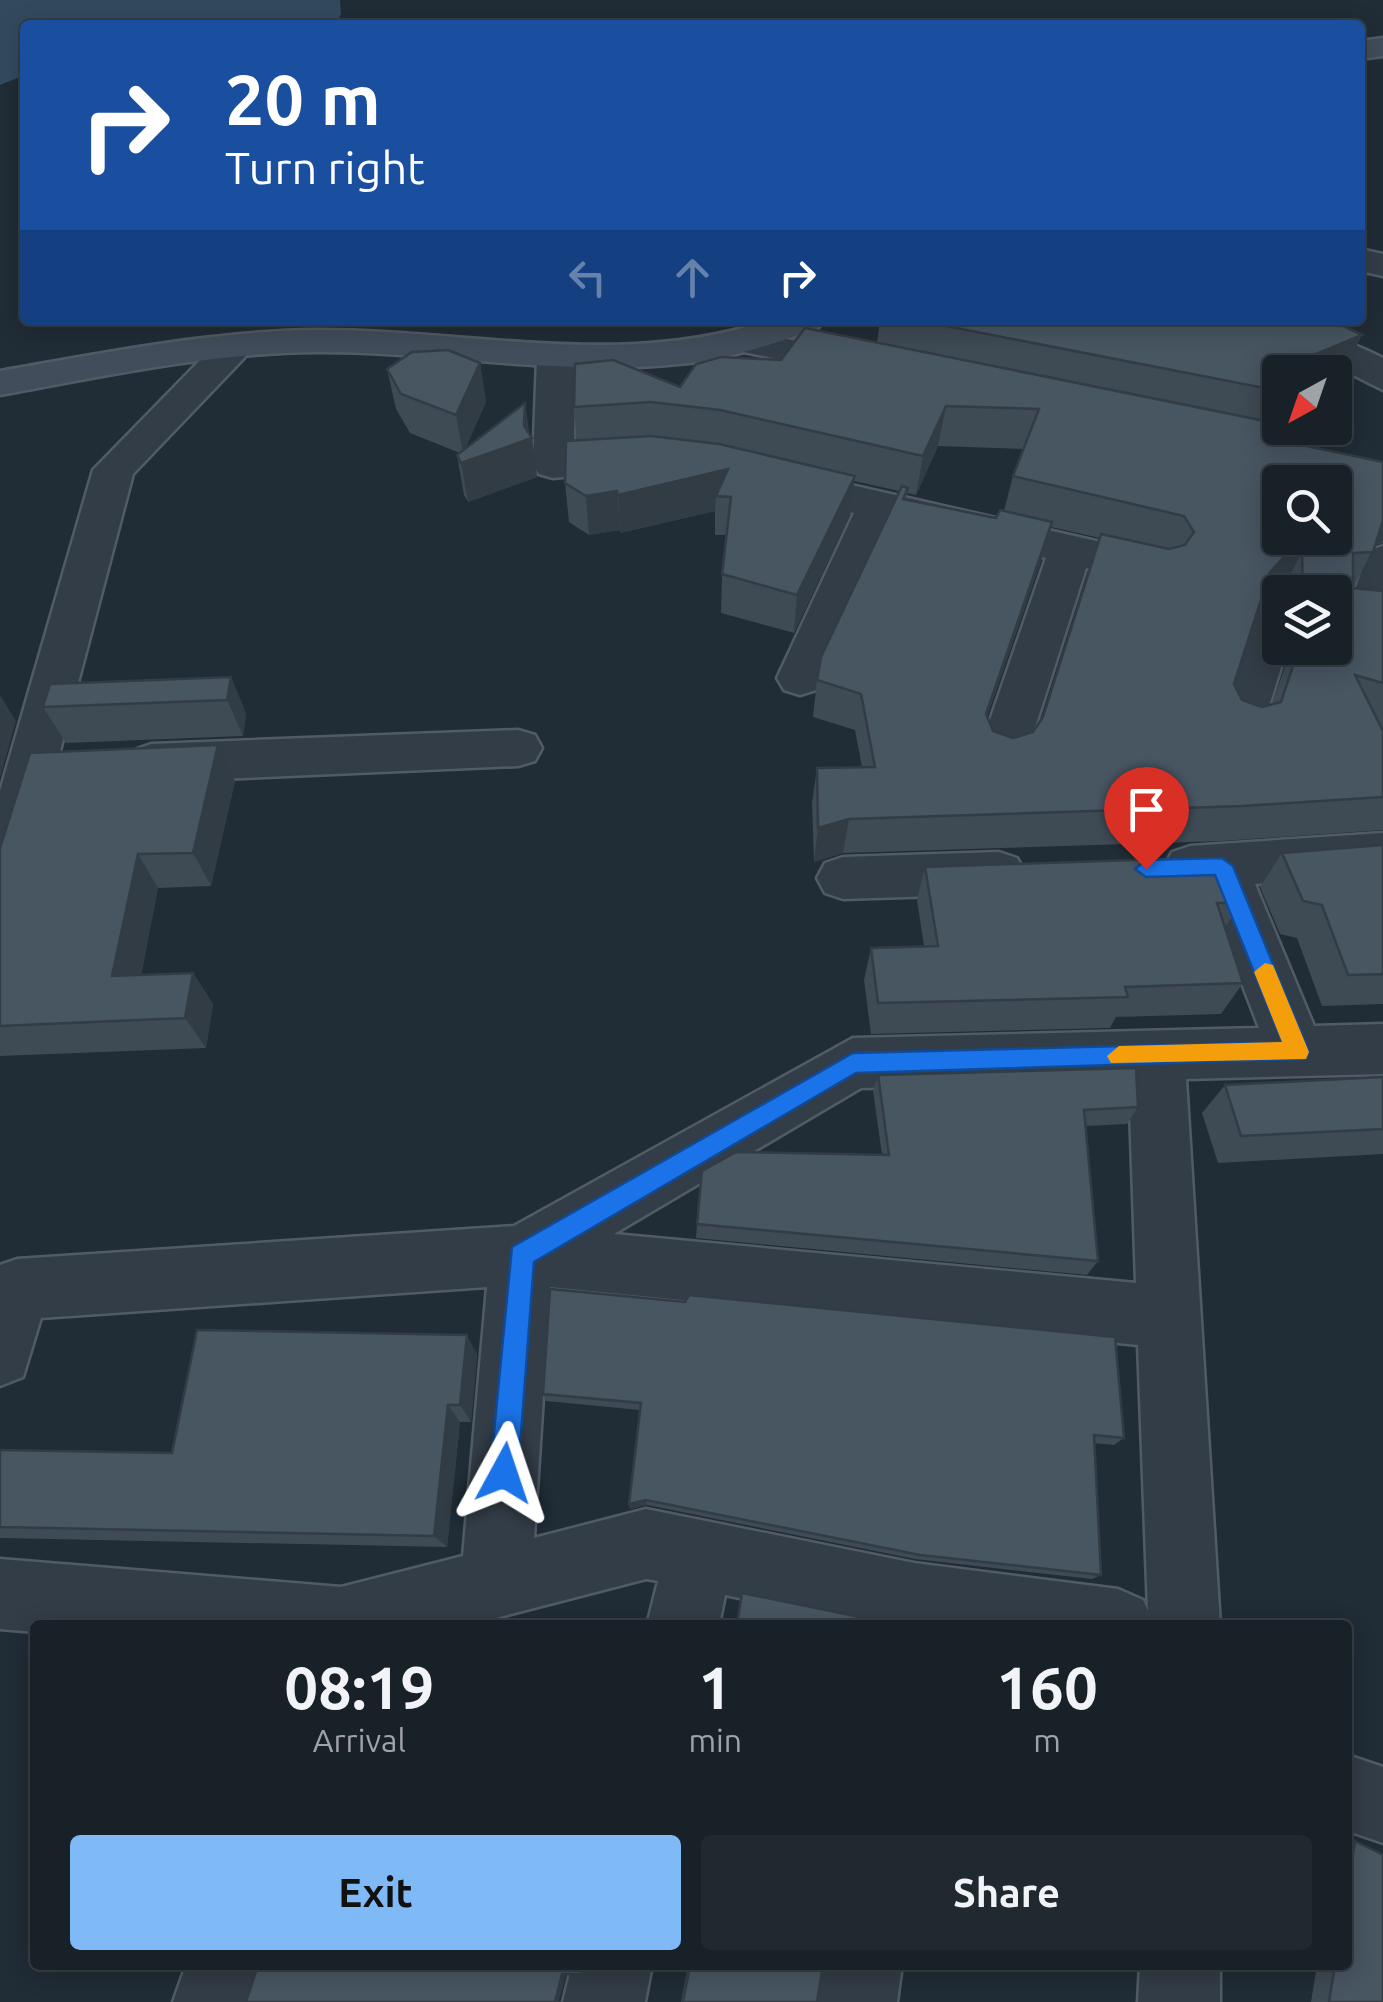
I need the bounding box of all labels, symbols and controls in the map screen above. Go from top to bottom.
icon: right [60,60,190,190]
text: 20 m [225,60,381,138]
text: Turn right [225,142,425,193]
icon: left [560,250,615,305]
icon: ahead [665,250,720,305]
icon: right [770,250,825,305]
north arrow [1262,355,1352,445]
map controls [1262,355,1352,665]
button: search [1262,465,1352,555]
button: layers [1262,575,1352,665]
pin [1104,767,1189,870]
icon: arrive [1119,782,1174,837]
position arrow [452,1421,556,1525]
text: 08:19 [284,1653,434,1720]
text: 1 [698,1653,732,1720]
text: 160 [996,1653,1098,1720]
text: Arrival [313,1722,406,1758]
text: min [688,1722,742,1758]
text: m [1033,1722,1061,1758]
button: Exit [70,1835,681,1950]
button: Share [701,1835,1312,1950]

